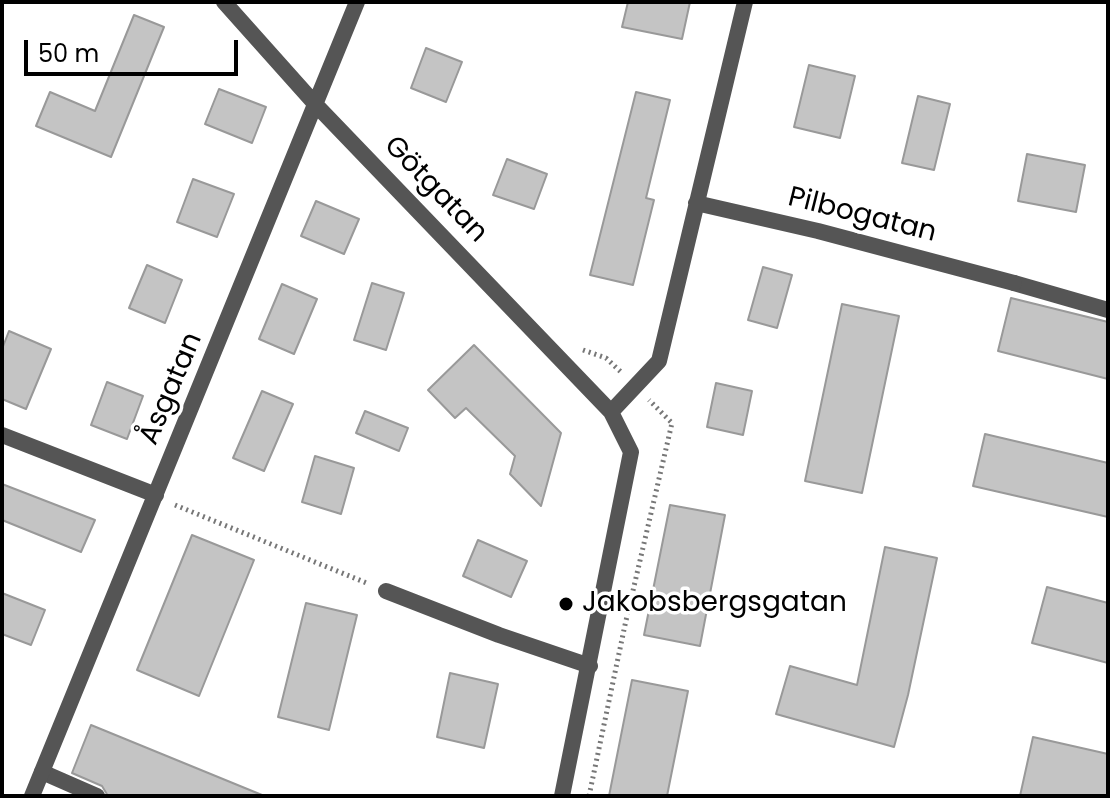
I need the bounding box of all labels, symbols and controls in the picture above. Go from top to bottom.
scale bar [28,24,242,74]
text: 50 m [38,37,99,70]
street label: Götgatan [376,130,494,250]
street label: Pilbogatan [784,181,940,251]
street label: Åsgatan [133,328,211,450]
place label: Jakobsbergsgatan [582,587,847,621]
marker: Jakobsbergsgatan [557,595,575,613]

